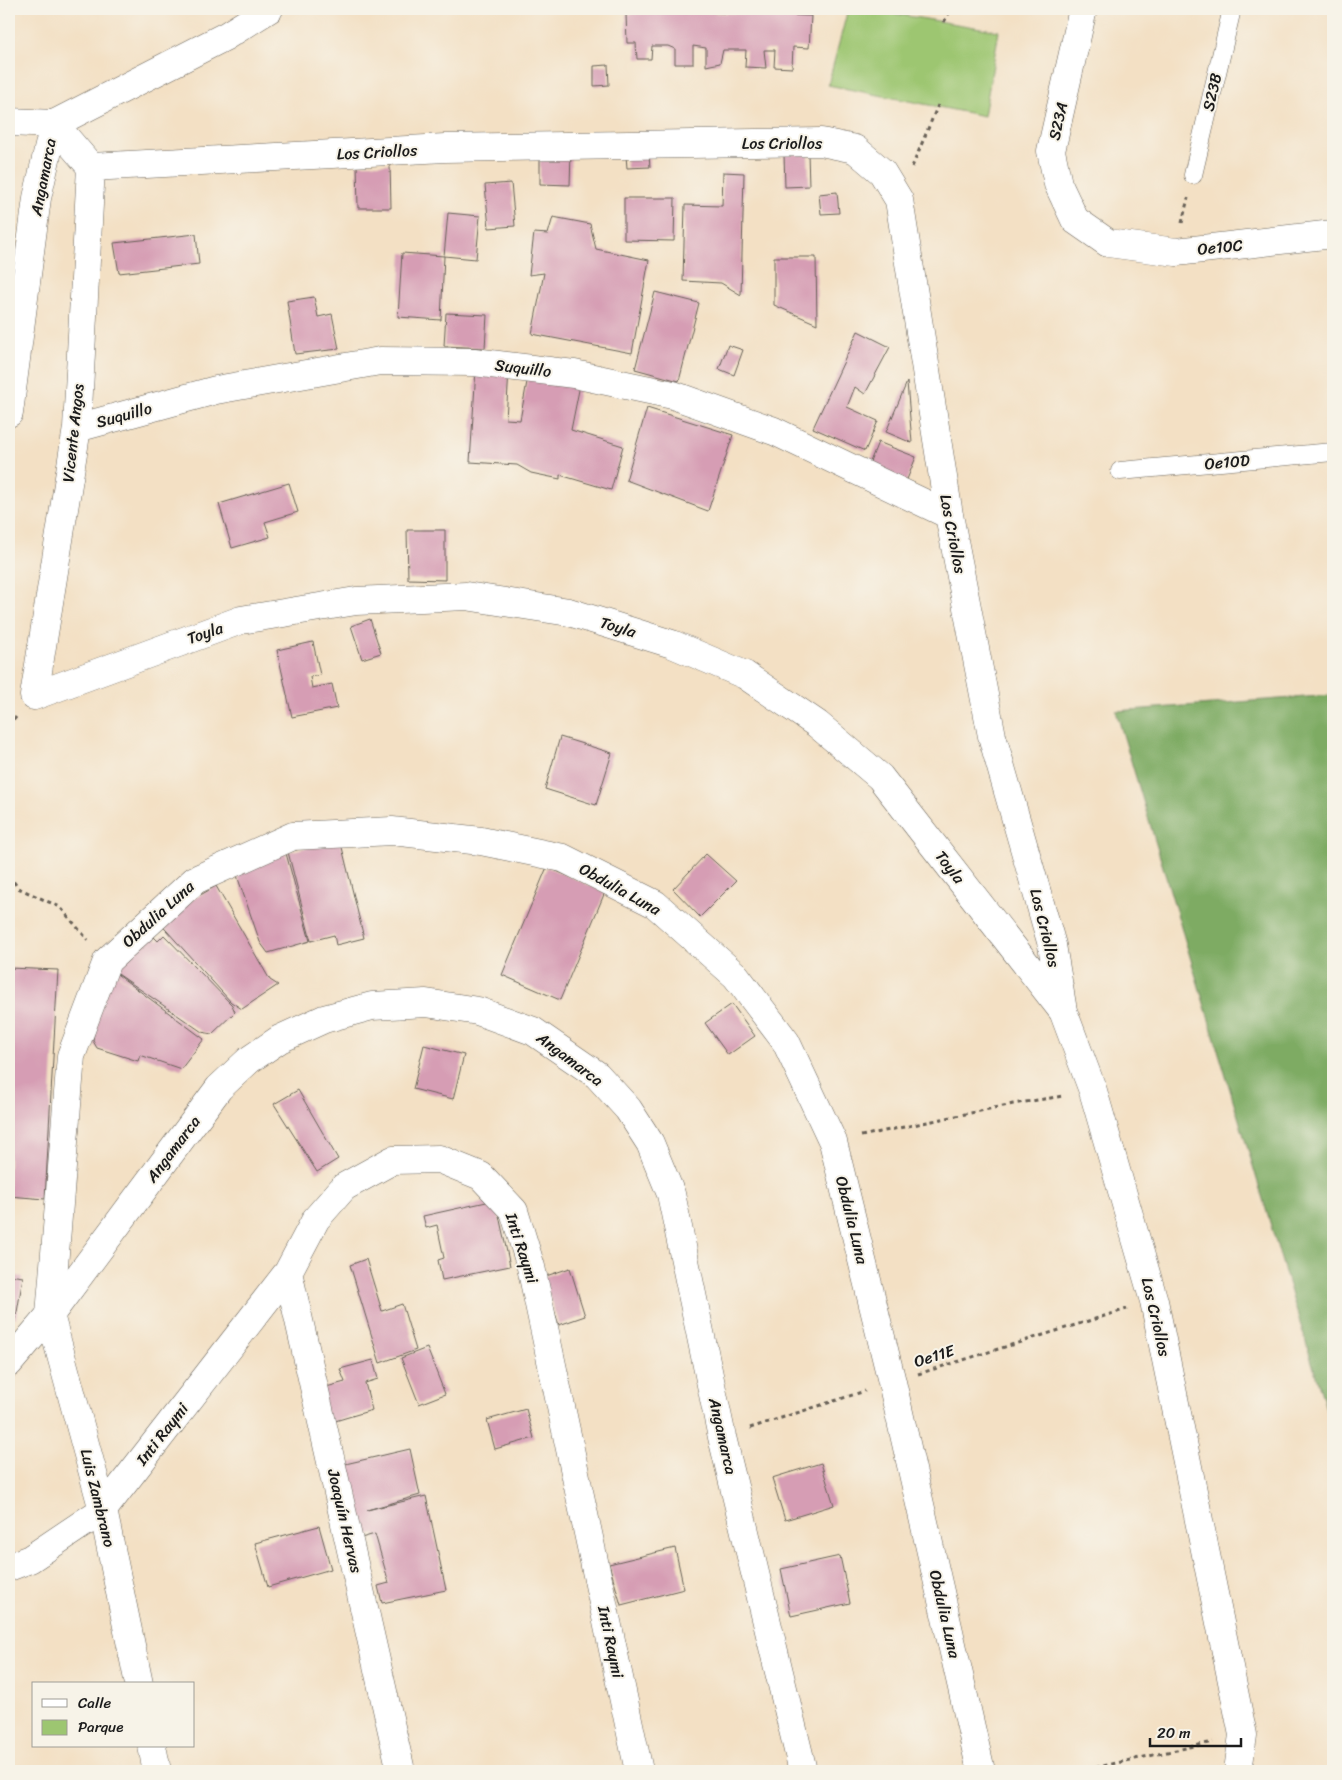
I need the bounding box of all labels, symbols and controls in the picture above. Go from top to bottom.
street label: S23B [1194,70,1230,114]
street label: S23A [1040,99,1076,143]
street label: Los Criollos [742,129,823,158]
street label: Los Criollos [336,135,419,169]
street label: Angamarca [21,136,65,219]
street label: Oe10C [1196,230,1244,264]
street label: Suquillo [493,350,553,386]
street label: Vicente Angos [53,382,93,484]
street label: Suquillo [93,394,155,436]
street label: Oe10D [1203,446,1251,478]
street label: Los Criollos [931,492,975,577]
street label: Toyla [596,608,641,646]
street label: Toyla [183,613,228,653]
street label: Toyla [927,844,973,891]
street label: Obdulia Luna [574,855,667,924]
street label: Obdulia Luna [115,872,202,955]
street label: Los Criollos [1021,885,1069,971]
street label: Angamarca [529,1023,610,1094]
street label: Angamarca [137,1109,208,1190]
street label: Obdulia Luna [827,1173,877,1268]
street label: Inti Raymi [497,1208,547,1288]
street label: Los Criollos [1133,1275,1179,1360]
street label: Oe11E [910,1336,959,1376]
street label: Angamarca [700,1394,746,1477]
street label: Inti Raymi [127,1396,196,1473]
street label: Luis Zambrano [72,1446,124,1550]
street label: Joaquín Hervas [319,1465,371,1577]
street label: Obdulia Luna [921,1567,969,1662]
street label: Inti Raymi [589,1602,633,1681]
legend [32,1682,195,1748]
text: Calle [78,1690,111,1716]
text: Parque [78,1714,123,1740]
scale bar [1150,1715,1241,1747]
text: 20 m [1157,1720,1191,1746]

